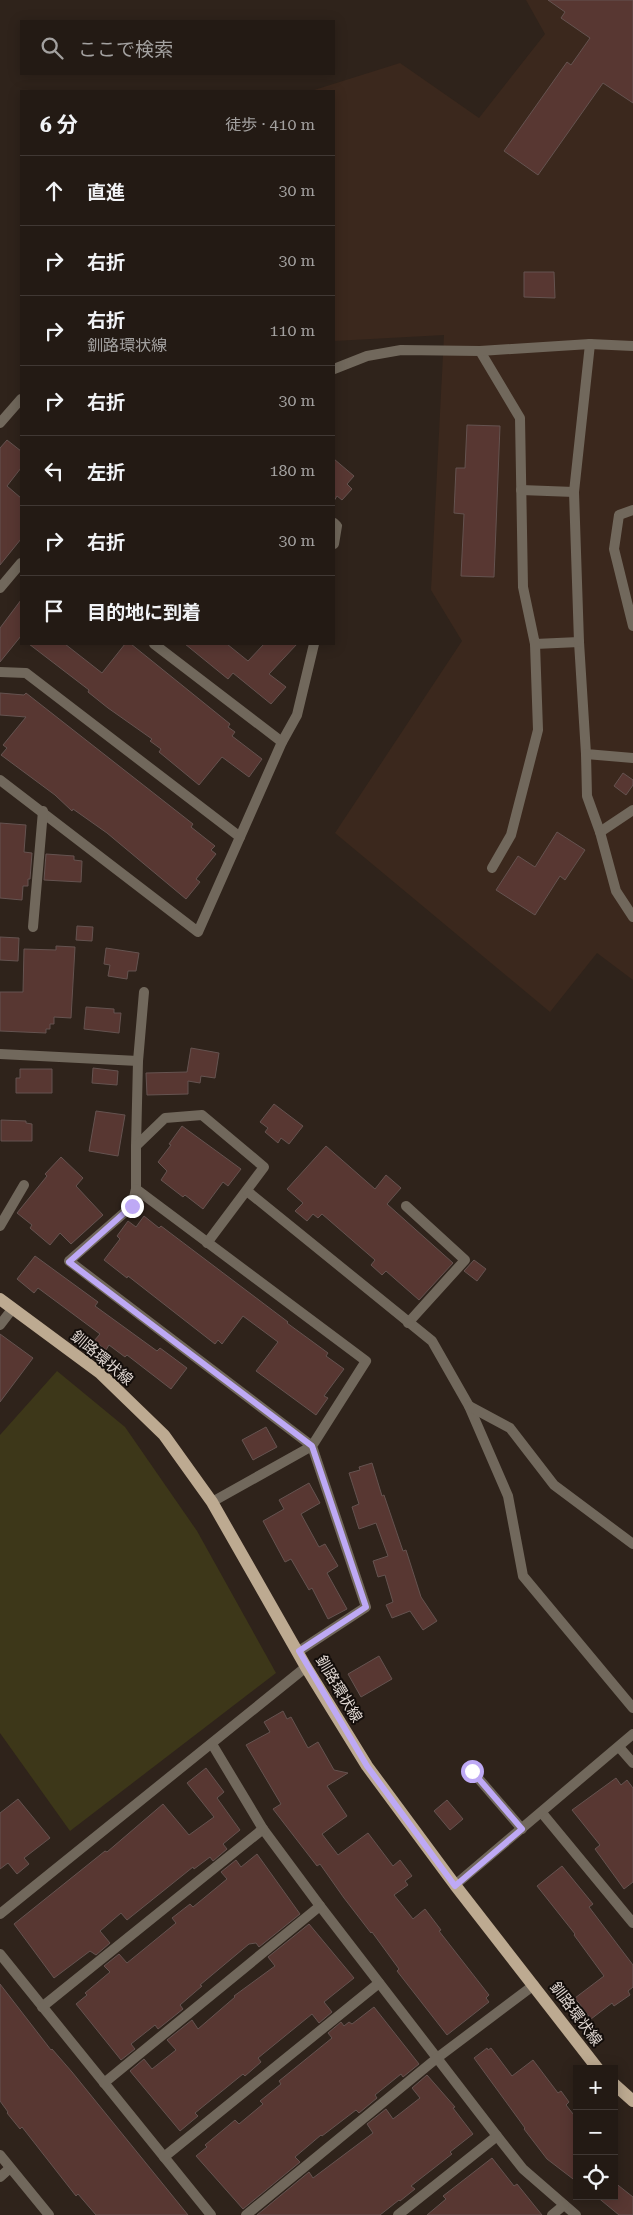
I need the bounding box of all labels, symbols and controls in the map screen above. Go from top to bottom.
search box [20,20,335,75]
icon: search [38,34,66,62]
text: ここで検索 [78,38,173,61]
text: 6 分 [40,113,78,137]
text: 徒歩 · 410 m [225,115,315,134]
icon: ahead [40,177,68,205]
text: 直進 [87,181,125,204]
text: 30 m [278,181,315,200]
icon: right [40,247,68,275]
text: 右折 [87,251,125,274]
text: 30 m [278,251,315,270]
text: 右折 [87,309,125,332]
icon: right [40,317,68,345]
text: 110 m [269,321,315,340]
text: 釧路環状線 [87,336,167,355]
icon: right [40,387,68,415]
text: 右折 [87,391,125,414]
text: 30 m [278,391,315,410]
icon: left [40,457,68,485]
text: 左折 [87,461,125,484]
text: 180 m [269,461,315,480]
icon: right [40,527,68,555]
text: 右折 [87,531,125,554]
text: 30 m [278,531,315,550]
icon: arrive [40,597,68,625]
text: 目的地に到着 [87,601,201,624]
route end [121,1195,144,1218]
street label: 釧路環状線 [67,1327,137,1389]
street label: 釧路環状線 [312,1652,366,1726]
route start [461,1760,484,1783]
street label: 釧路環状線 [546,1979,606,2049]
map controls [573,2065,618,2200]
button: + [573,2065,618,2110]
button: − [573,2110,618,2155]
button: locate [573,2155,618,2200]

